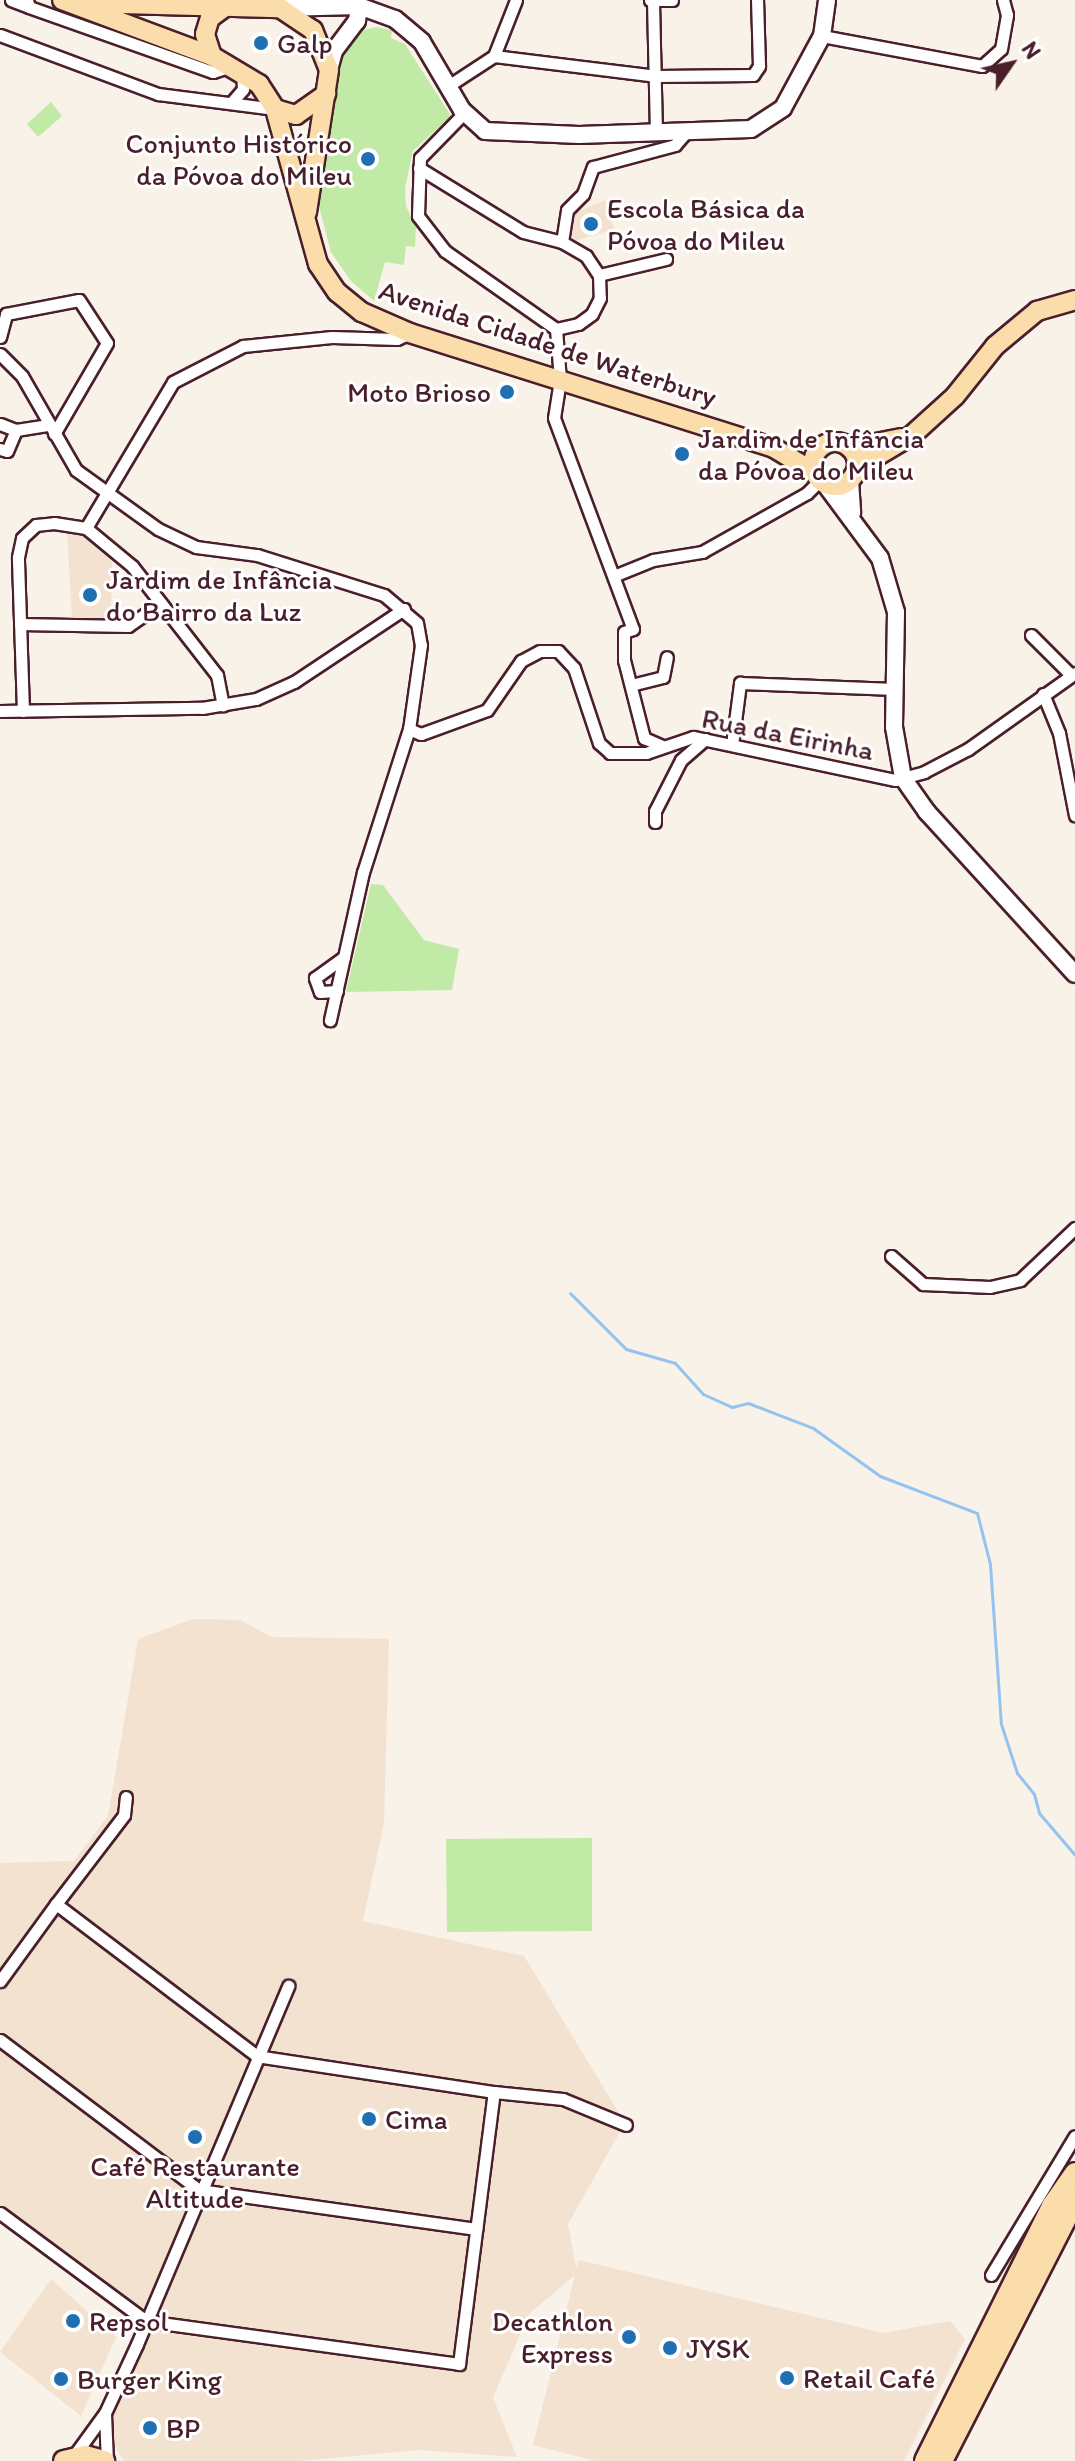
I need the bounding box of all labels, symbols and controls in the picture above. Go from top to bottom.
north arrow [971,24,1051,104]
place label: Galp [277,26,333,60]
marker: Galp [252,34,270,52]
text: N [1016,37,1047,64]
place label: Conjunto Histórico da Póvoa do Mileu [125,126,352,192]
marker: Conjunto Histórico da Póvoa do Mileu [359,150,377,168]
place label: Escola Básica da Póvoa do Mileu [607,191,805,257]
marker: Escola Básica da Póvoa do Mileu [582,215,600,233]
street label: Avenida Cidade de Waterbury [375,273,721,413]
place label: Moto Brioso [346,375,491,409]
marker: Moto Brioso [498,383,516,401]
place label: Jardim de Infância da Póvoa do Mileu [698,421,925,487]
marker: Jardim de Infância da Póvoa do Mileu [673,445,691,463]
place label: Jardim de Infância do Bairro da Luz [106,562,333,628]
marker: Jardim de Infância do Bairro da Luz [81,586,99,604]
street label: Rua da Eirinha [699,701,877,767]
place label: Cima [385,2102,447,2136]
marker: Cima [360,2110,378,2128]
marker: Café Restaurante Altitude [186,2128,204,2146]
place label: Café Restaurante Altitude [90,2149,300,2215]
place label: Repsol [89,2304,169,2338]
place label: Decathlon Express [492,2304,613,2370]
marker: Repsol [64,2312,82,2330]
marker: Decathlon Express [620,2328,638,2346]
place label: JYSK [686,2331,749,2365]
marker: JYSK [661,2339,679,2357]
place label: Retail Café [803,2361,934,2395]
place label: Burger King [77,2362,222,2396]
marker: Retail Café [778,2369,796,2387]
marker: Burger King [52,2370,70,2388]
place label: BP [166,2411,200,2445]
marker: BP [141,2419,159,2437]

